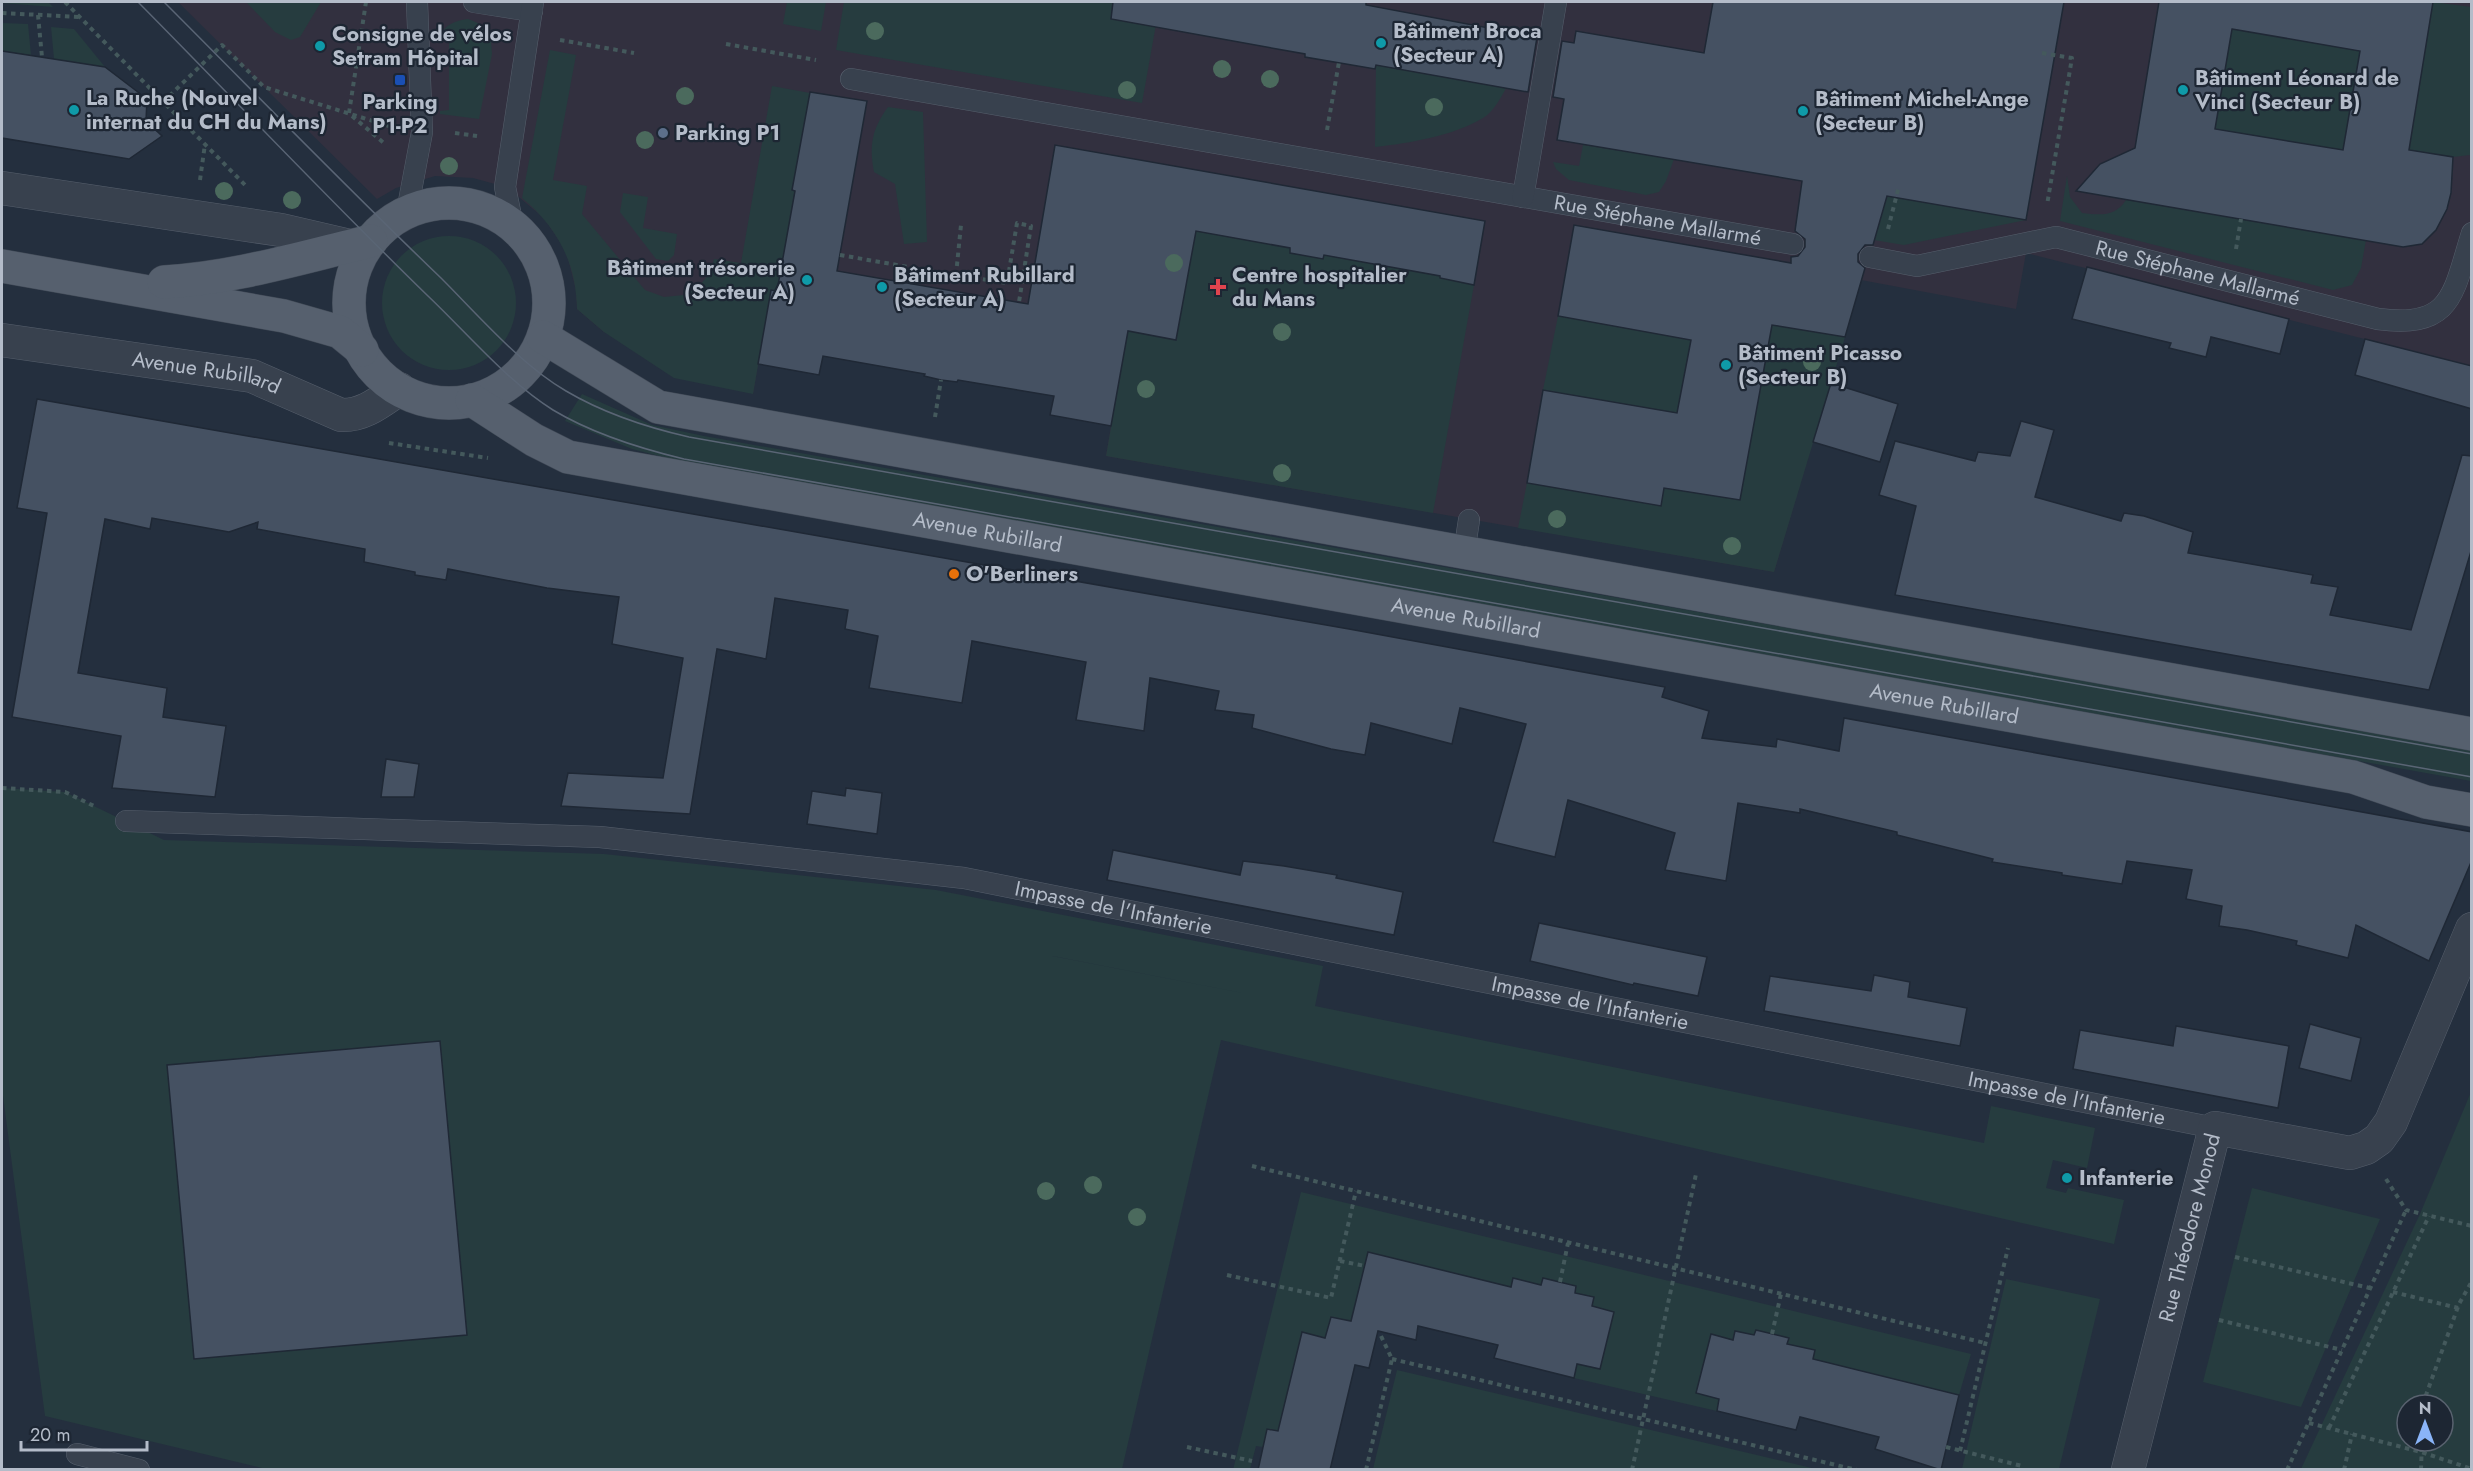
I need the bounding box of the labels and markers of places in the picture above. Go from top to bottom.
place label: Bâtiment Broca (Secteur A) [1393,16,1542,70]
place label: Consigne de vélos Setram Hôpital [332,19,512,73]
marker: Bâtiment Broca (Secteur A) [1374,36,1388,50]
marker: Consigne de vélos Setram Hôpital [313,39,327,53]
place label: Bâtiment Léonard de Vinci (Secteur B) [2194,63,2399,117]
marker: Parking P1-P2 [393,73,407,87]
place label: La Ruche (Nouvel internat du CH du Mans) [86,83,327,137]
marker: Bâtiment Léonard de Vinci (Secteur B) [2176,83,2190,97]
place label: Bâtiment Michel-Ange (Secteur B) [1815,84,2029,138]
place label: Parking P1-P2 [362,87,438,141]
marker: La Ruche (Nouvel internat du CH du Mans) [67,103,81,117]
marker: Bâtiment Michel-Ange (Secteur B) [1796,104,1810,118]
place label: Parking P1 [675,118,780,148]
marker: Parking P1 [656,126,670,140]
place label: Bâtiment trésorerie (Secteur A) [607,253,795,307]
place label: Bâtiment Rubillard (Secteur A) [894,260,1075,314]
place label: Centre hospitalier du Mans [1232,260,1407,314]
marker: Bâtiment trésorerie (Secteur A) [800,273,814,287]
marker: Centre hospitalier du Mans [1209,278,1227,296]
marker: Bâtiment Rubillard (Secteur A) [875,280,889,294]
place label: Bâtiment Picasso (Secteur B) [1738,338,1902,392]
marker: Bâtiment Picasso (Secteur B) [1719,358,1733,372]
place label: O'Berliners [966,559,1079,589]
marker: O'Berliners [947,567,961,581]
place label: Infanterie [2079,1163,2174,1193]
marker: Infanterie [2060,1171,2074,1185]

